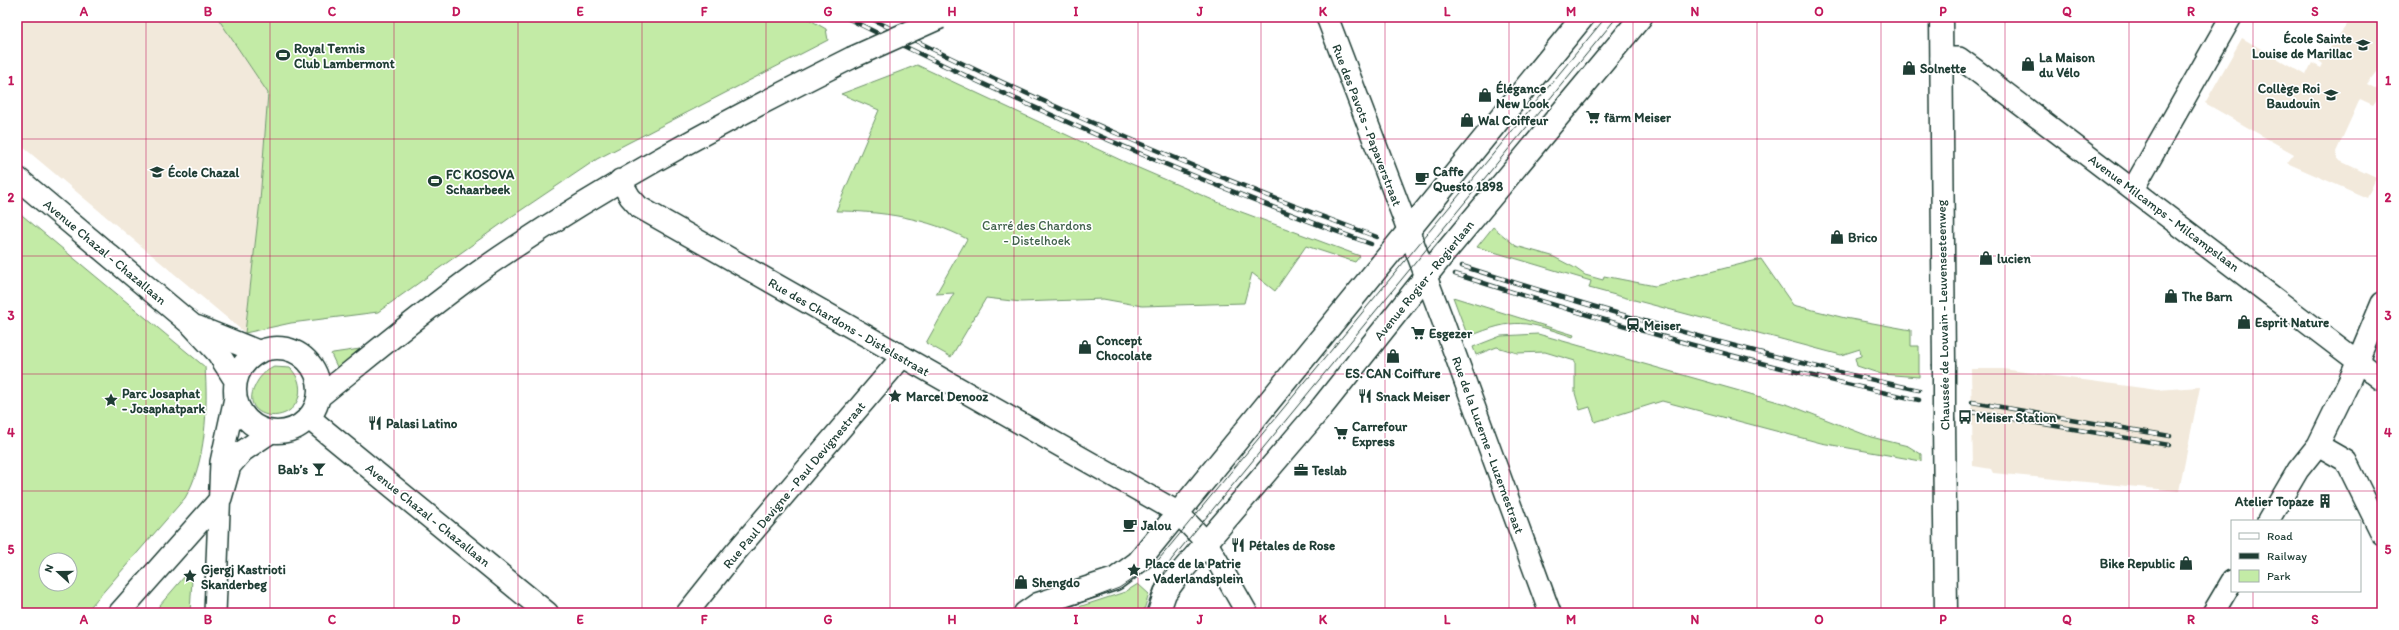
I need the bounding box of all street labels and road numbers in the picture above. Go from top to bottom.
street label: Rue des Pavots - Papaverstraat [1329,42,1405,208]
street label: Avenue Milcamps - Milcampslaan [2086,151,2242,275]
street label: Avenue Chazal - Chazallaan [41,196,170,308]
street label: Chaussée de Louvain - Leuvensesteenweg [1933,199,1953,430]
street label: Avenue Rogier - Rogierlaan [1371,217,1477,343]
street label: Rue des Chardons - Distelsstraat [766,275,932,379]
street label: Rue de la Luzerne - Luzernestraat [1449,354,1527,536]
street label: Rue Paul Devigne - Paul Devignestraat [720,398,868,571]
street label: Avenue Chazal - Chazallaan [363,460,494,570]

